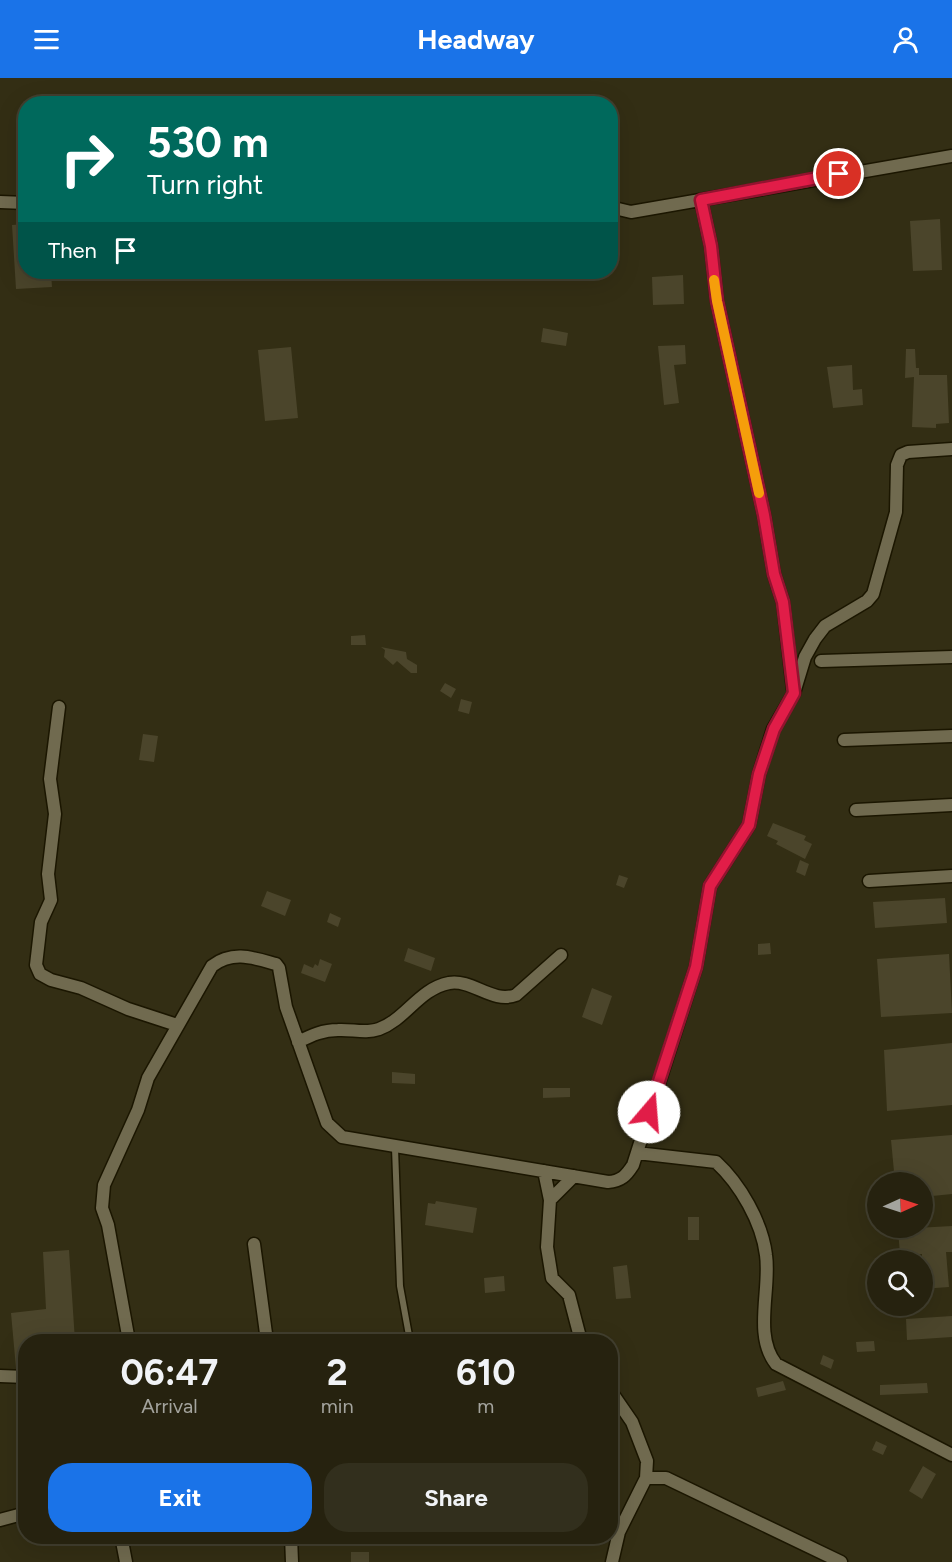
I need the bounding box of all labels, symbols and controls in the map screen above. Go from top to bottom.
icon: menu [30,23,63,56]
text: Headway [417,23,535,56]
icon: person [889,23,922,56]
text: 530 m [147,117,269,168]
icon: right [48,120,126,198]
pin [813,148,864,199]
icon: arrive [822,157,855,190]
text: Turn right [147,168,263,201]
icon: arrive [109,234,142,267]
text: Then [48,237,97,264]
position arrow [617,1080,681,1144]
north arrow [867,1172,933,1238]
map controls [867,1172,933,1316]
button: search [867,1250,933,1316]
text: 06:47 [120,1351,218,1394]
text: 2 [327,1351,348,1394]
text: 610 [456,1351,516,1394]
text: Arrival [141,1394,198,1418]
text: min [321,1394,354,1418]
text: m [477,1394,494,1418]
button: Exit [48,1463,312,1532]
button: Share [324,1463,588,1532]

